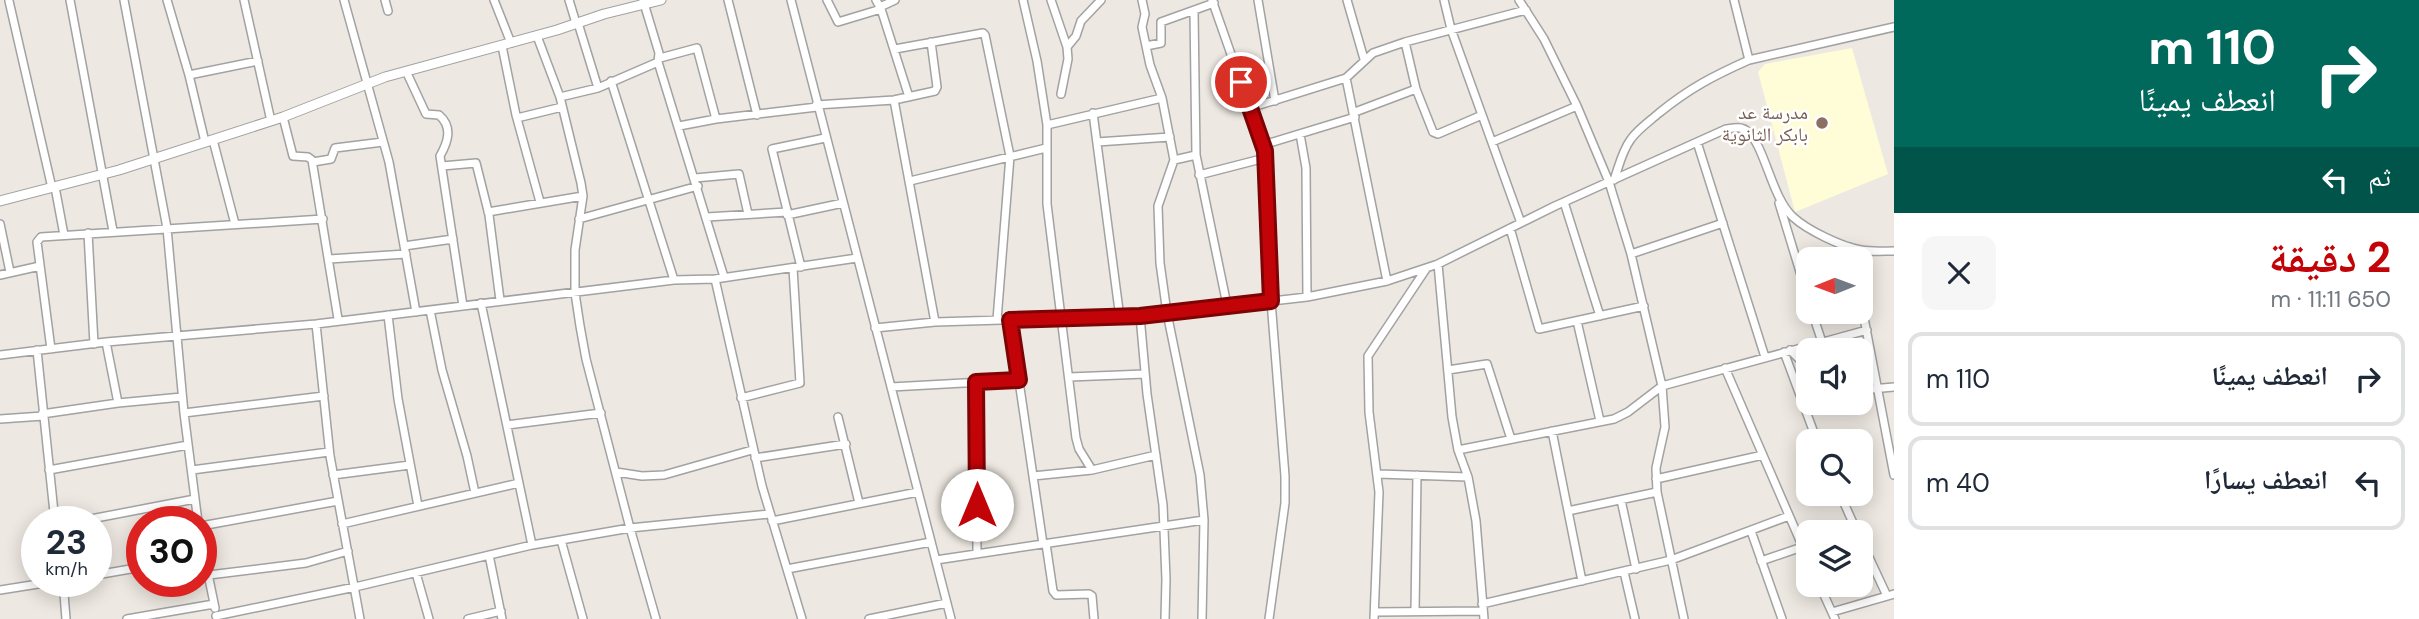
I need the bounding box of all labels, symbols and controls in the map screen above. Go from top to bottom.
text: 110 m [2148,15,2276,79]
icon: right [2300,28,2391,119]
pin [1211,52,1271,112]
icon: arrive [1222,63,1260,101]
text: انعطف يمينًا [2138,79,2276,121]
place label: مدرسة عد بابكر الثانوية [1722,100,1808,147]
marker: مدرسة عد بابكر الثانوية [1814,115,1830,131]
text: ثم [2368,160,2391,194]
icon: left [2316,161,2354,199]
text: 2 دقيقة [2269,230,2391,285]
button: close [1922,236,1996,310]
north arrow [1796,247,1872,324]
map controls [1796,247,1873,597]
text: 650 m · 11:11 [2270,284,2391,314]
button: sound [1796,338,1873,415]
text: انعطف يمينًا [2212,359,2328,393]
icon: right [2349,360,2387,398]
text: 110 m [1926,362,1990,396]
button: search [1796,429,1873,506]
text: انعطف يسارًا [2204,463,2328,497]
icon: left [2349,464,2387,502]
text: 40 m [1926,466,1990,500]
position arrow [940,468,1014,542]
speed limit sign: 30 [126,506,217,597]
text: 23 [46,519,87,565]
button: layers [1796,520,1873,597]
text: km/h [45,557,88,581]

